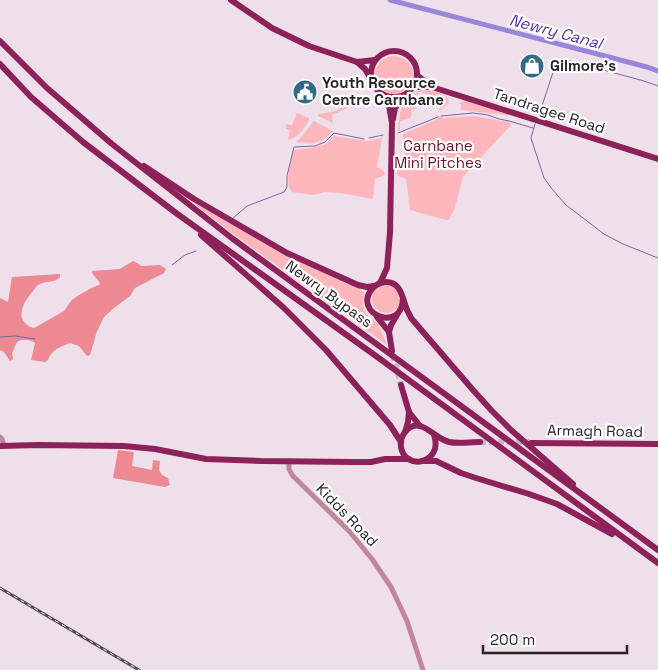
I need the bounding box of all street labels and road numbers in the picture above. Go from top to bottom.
street label: Tandragee Road [491,83,608,138]
street label: Newry Bypass [282,256,376,331]
street label: Armagh Road [547,420,643,441]
street label: Kidds Road [312,479,382,550]

